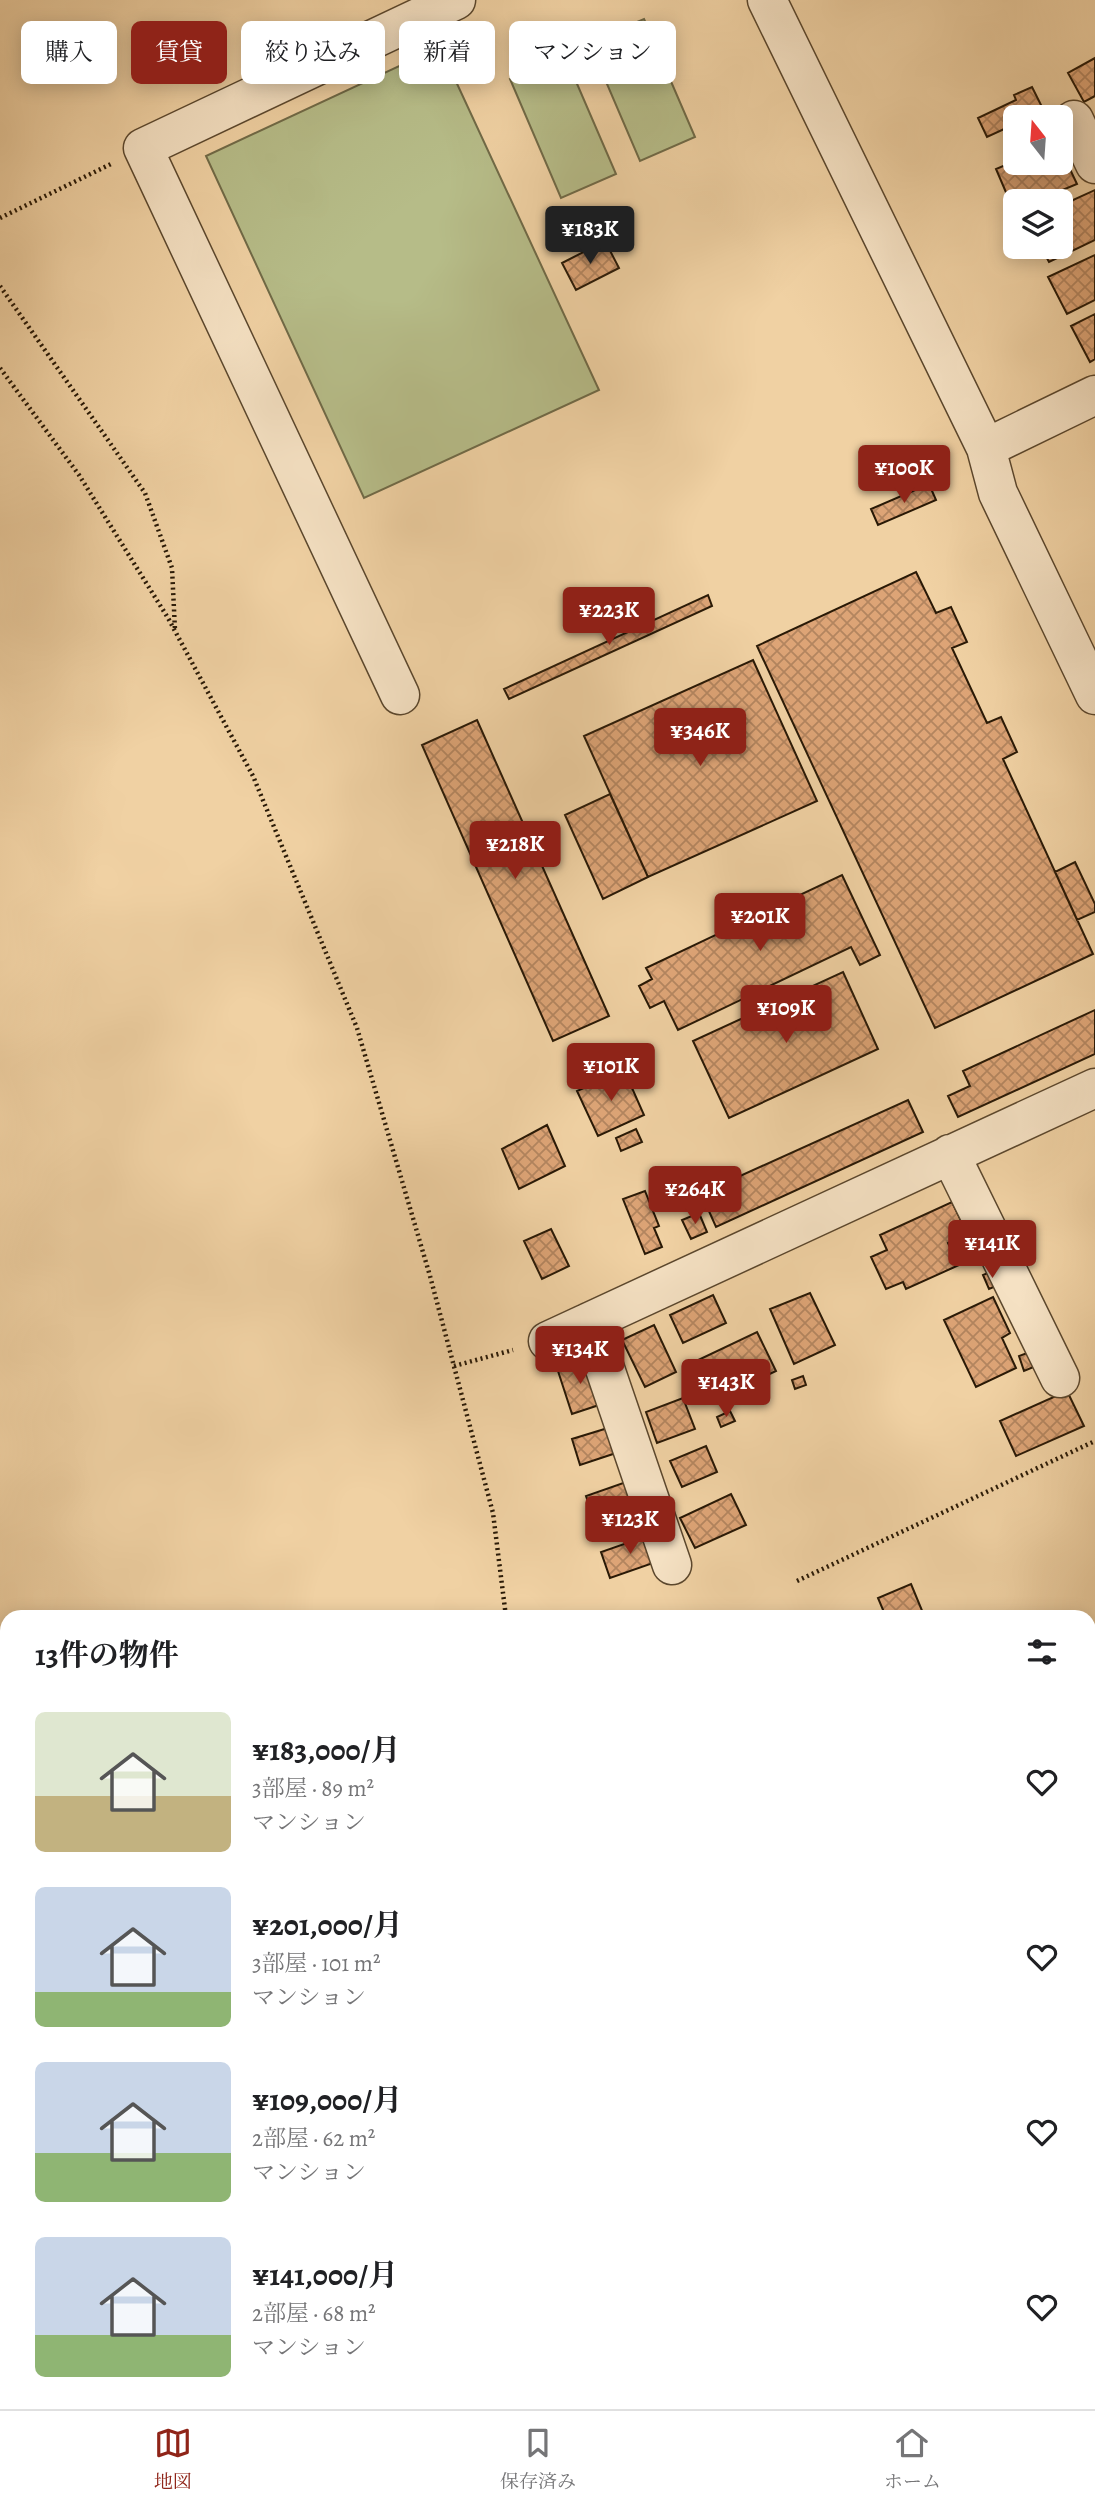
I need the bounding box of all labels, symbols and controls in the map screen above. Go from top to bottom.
chip: 購入 [21,21,117,84]
chip: 賃貸 [131,21,227,84]
chip: 絞り込み [241,21,385,84]
chip: 新着 [399,21,495,84]
chip: マンション [509,21,676,84]
north arrow [1003,105,1073,175]
map controls [1003,105,1073,259]
button: layers [1003,189,1073,259]
pin: ¥183K [541,206,639,266]
text: ¥183K [561,213,619,244]
pin: ¥100K [855,446,953,505]
text: ¥100K [874,452,934,483]
pin: ¥223K [560,588,658,647]
text: ¥223K [579,594,639,625]
pin: ¥346K [651,708,749,768]
text: ¥346K [670,715,730,746]
pin: ¥218K [466,822,564,881]
text: ¥218K [486,828,544,859]
pin: ¥201K [711,894,809,953]
text: ¥201K [730,900,790,931]
pin: ¥109K [737,986,835,1045]
text: ¥109K [757,992,815,1023]
pin: ¥101K [562,1044,660,1103]
text: ¥101K [583,1050,639,1081]
pin: ¥264K [646,1166,744,1226]
text: ¥264K [665,1173,725,1204]
pin: ¥141K [943,1220,1041,1280]
text: ¥141K [964,1227,1020,1258]
pin: ¥134K [531,1326,629,1386]
text: ¥134K [551,1333,609,1364]
pin: ¥143K [677,1360,775,1419]
text: ¥143K [697,1366,755,1397]
pin: ¥123K [581,1496,679,1556]
text: ¥123K [601,1503,659,1534]
icon: filters [1023,1633,1061,1671]
text: 13件の物件 [35,1635,179,1675]
text: ¥183,000/月 [252,1730,400,1770]
icon: home [91,1740,175,1824]
icon: heart [1023,1763,1061,1801]
text: 3部屋 · 89 m² [252,1773,374,1804]
text: マンション [252,1807,366,1838]
text: ¥201,000/月 [252,1905,403,1945]
icon: home [91,1915,175,1999]
icon: heart [1023,1938,1061,1976]
text: 3部屋 · 101 m² [252,1948,380,1979]
text: マンション [252,1982,366,2013]
text: ¥109,000/月 [252,2080,402,2120]
icon: home [91,2090,175,2174]
icon: heart [1023,2113,1061,2151]
text: 2部屋 · 62 m² [252,2123,375,2154]
text: マンション [252,2157,366,2188]
text: ¥141,000/月 [252,2255,398,2295]
icon: home [91,2265,175,2349]
icon: heart [1023,2288,1061,2326]
text: 2部屋 · 68 m² [252,2298,376,2329]
text: マンション [252,2332,366,2363]
tab: 地図 [154,2424,192,2495]
tab: 保存済み [500,2424,576,2495]
tab: ホーム [884,2424,941,2495]

